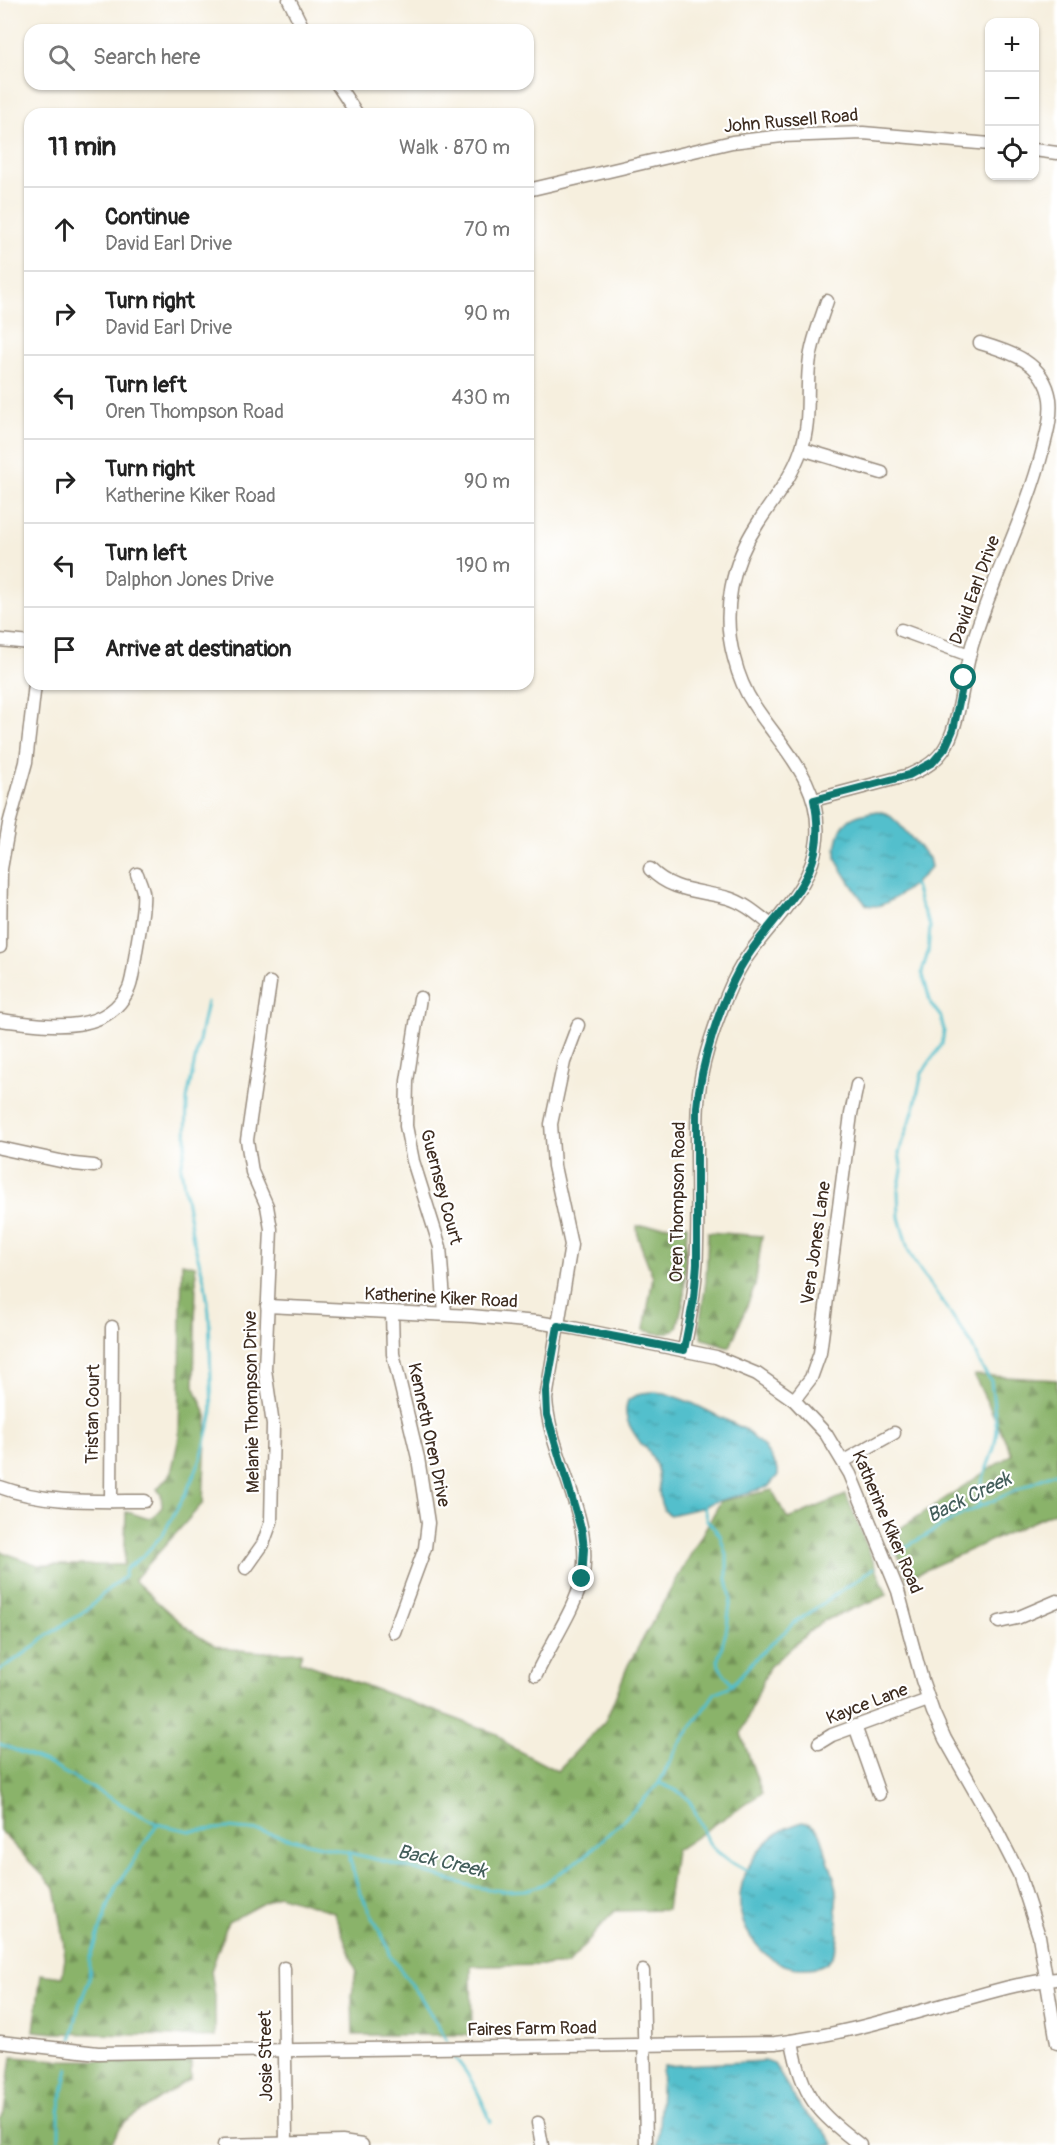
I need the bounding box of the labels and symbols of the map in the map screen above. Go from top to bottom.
street label: John Russell Road [723,104,859,138]
street label: David Earl Drive [945,532,1005,648]
route start [950,664,976,690]
street label: Oren Thompson Road [665,1121,691,1283]
street label: Guernsey Court [415,1127,468,1248]
street label: Vera Jones Lane [796,1180,836,1306]
street label: Katherine Kiker Road [364,1282,518,1314]
street label: Melanie Thompson Drive [239,1311,265,1493]
street label: Kenneth Oren Drive [402,1361,456,1509]
street label: Tristan Court [81,1363,105,1464]
street label: Katherine Kiker Road [846,1447,928,1597]
water label: Back Creek [923,1465,1017,1528]
route end [568,1565,594,1591]
street label: Kayce Lane [823,1678,911,1730]
water label: Back Creek [395,1839,491,1884]
street label: Josie Street [254,2009,278,2102]
street label: Faires Farm Road [467,2016,597,2042]

